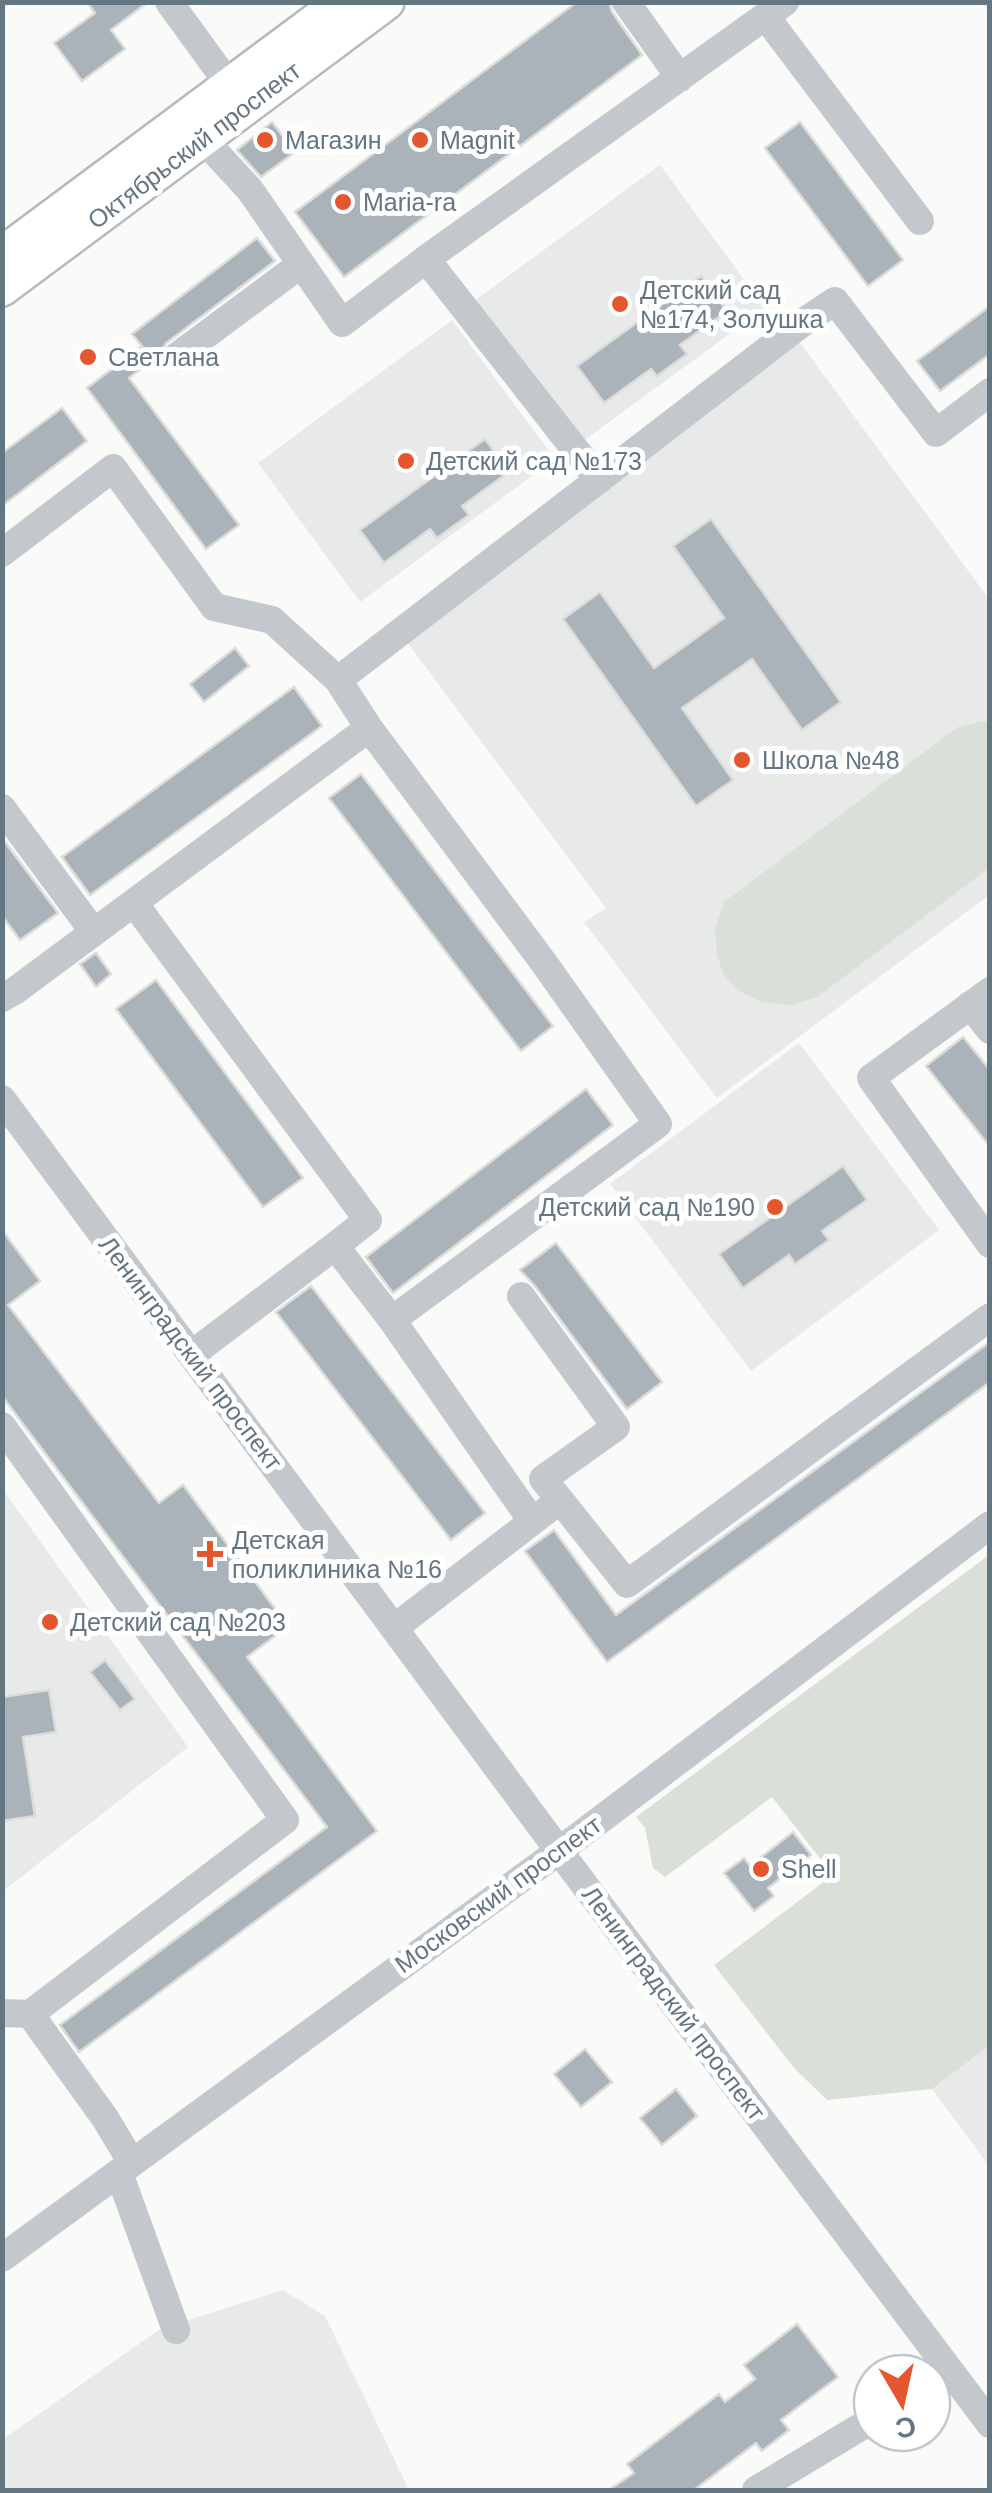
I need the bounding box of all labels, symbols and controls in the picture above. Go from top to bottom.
street label: Октябрьский проспект [82,56,306,234]
place label: Магазин [285,126,381,154]
place label: Magnit [440,126,515,154]
marker: Магазин [254,129,276,151]
marker: Magnit [409,129,431,151]
place label: Maria-ra [363,188,456,216]
marker: Maria-ra [332,191,354,213]
place label: Детский сад №174, Золушка [640,276,824,333]
marker: Детский сад №174, Золушка [609,293,631,315]
place label: Светлана [108,343,219,371]
marker: Светлана [77,346,99,368]
place label: Детский сад №173 [426,447,642,475]
marker: Детский сад №173 [395,450,417,472]
place label: Школа №48 [762,746,900,774]
marker: Школа №48 [731,749,753,771]
place label: Детский сад №190 [539,1193,755,1221]
marker: Детский сад №190 [764,1196,786,1218]
street label: Ленинградский проспект [94,1231,288,1476]
place label: Детская поликлиника №16 [232,1526,442,1583]
marker: Детская поликлиника №16 [197,1541,223,1567]
place label: Детский сад №203 [70,1608,286,1636]
marker: Детский сад №203 [39,1611,61,1633]
street label: Московский проспект [389,1809,607,1978]
place label: Shell [781,1855,837,1883]
marker: Shell [750,1858,772,1880]
street label: Ленинградский проспект [577,1881,771,2126]
north arrow [852,2353,952,2453]
text: С [893,2410,918,2444]

